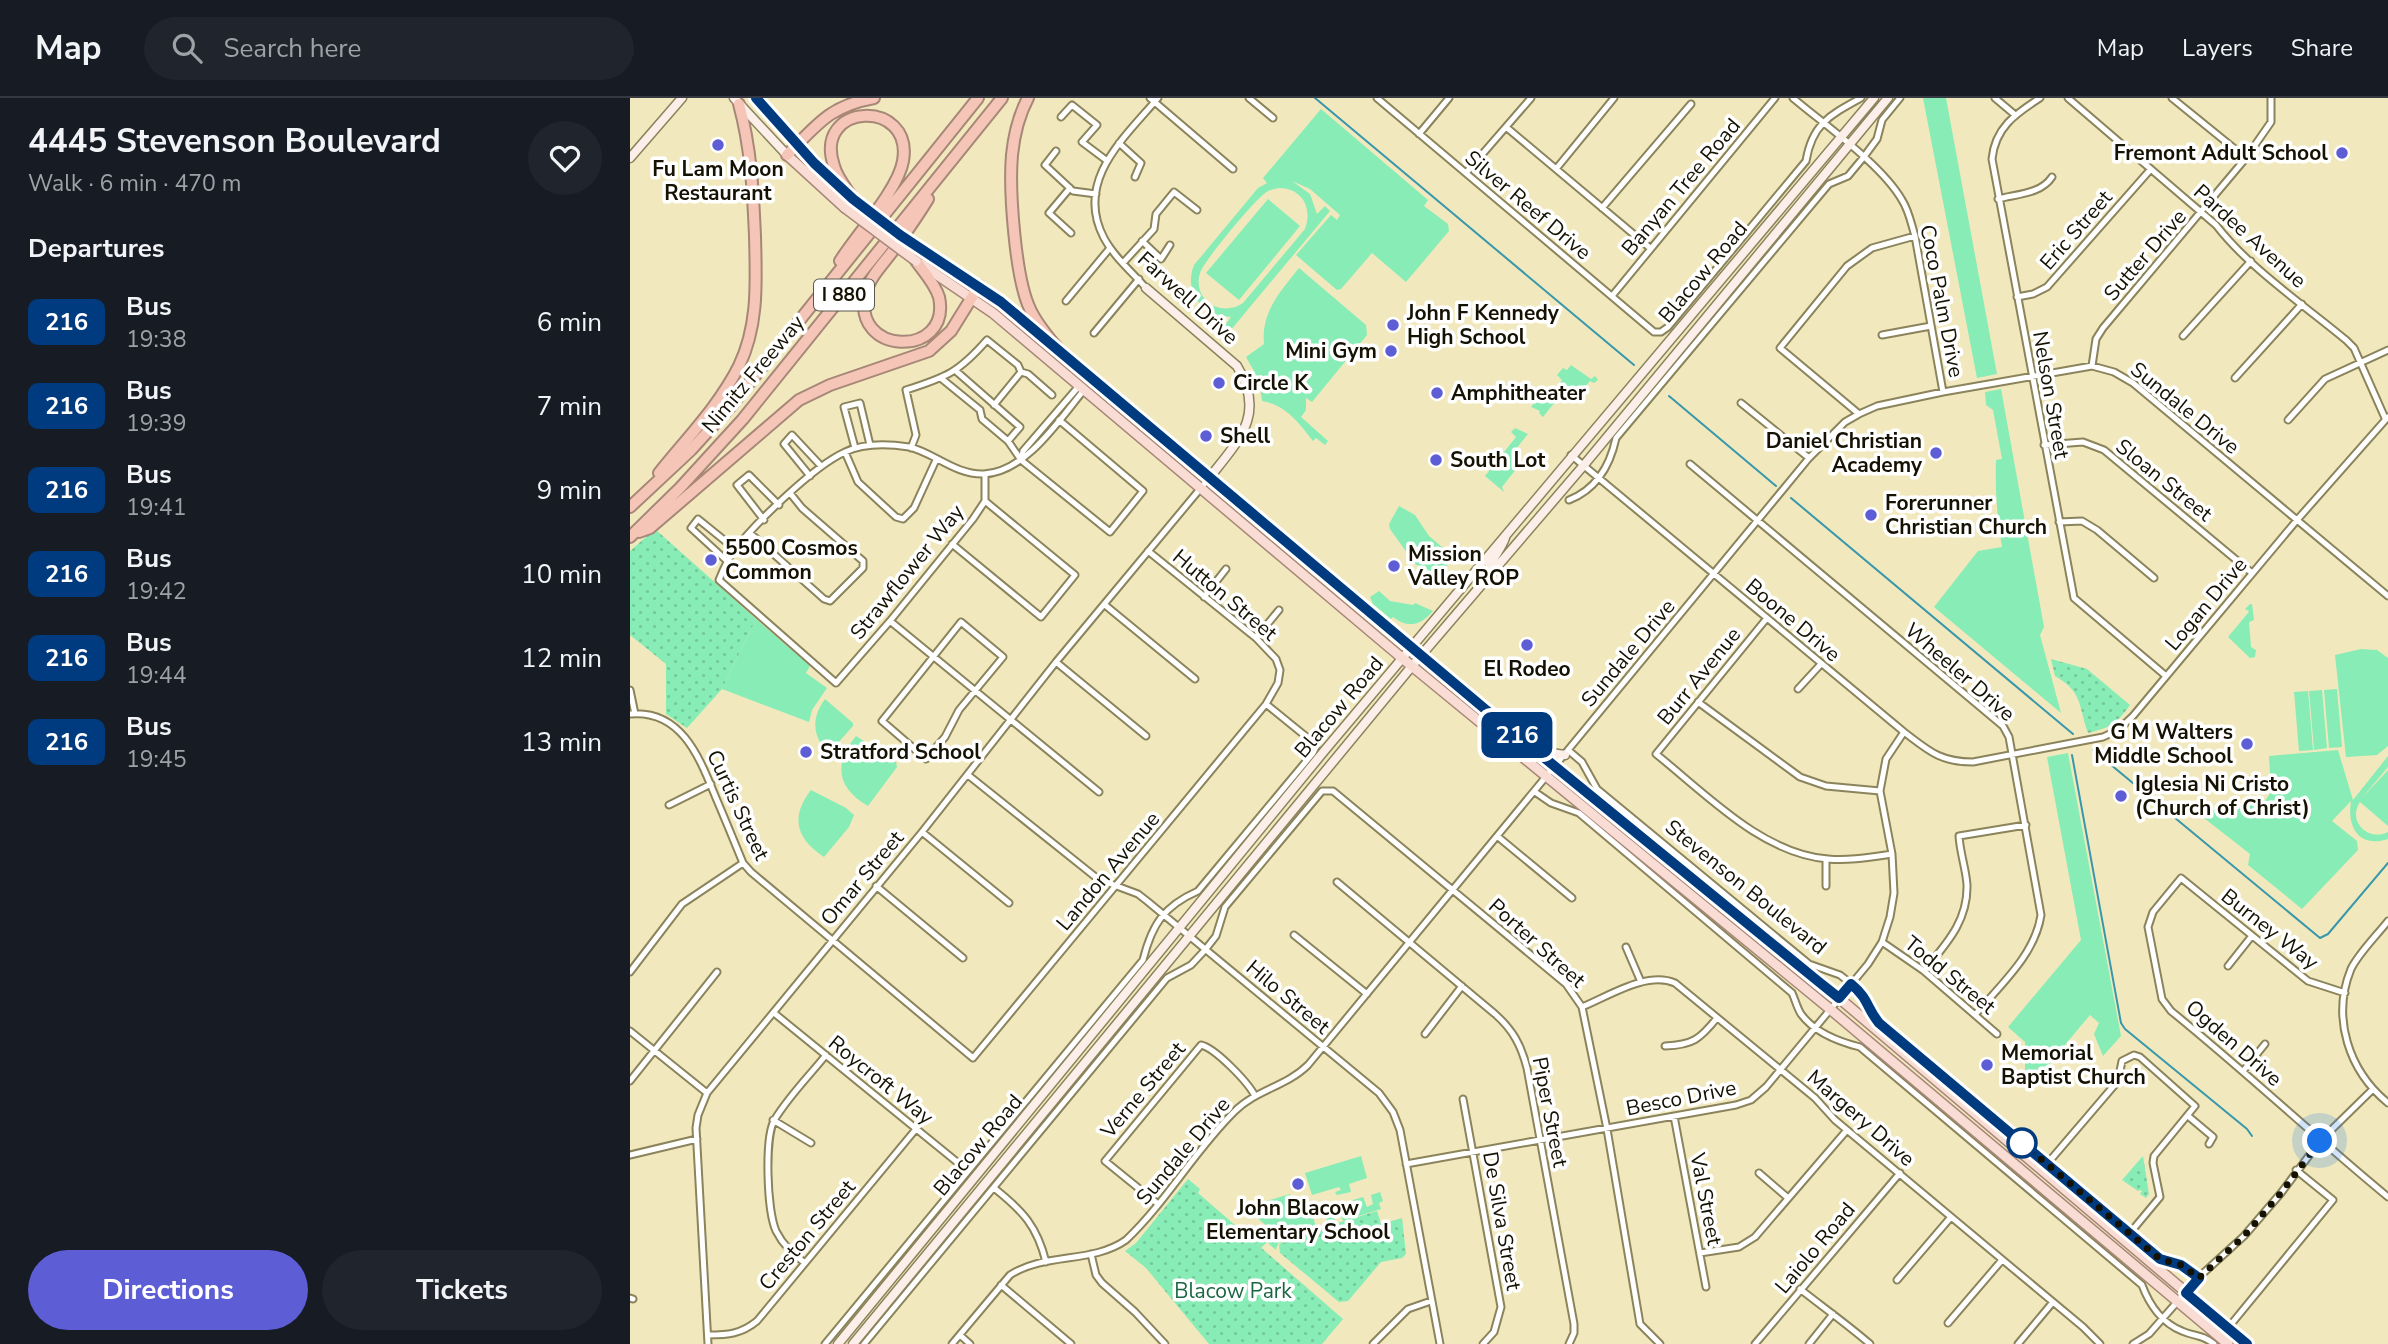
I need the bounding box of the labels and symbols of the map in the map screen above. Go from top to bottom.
street label: Banyan Tree Road [1615,112,1747,262]
marker: Fu Lam Moon Restaurant [710,137,726,153]
place label: Fremont Adult School [2114,139,2328,167]
street label: Silver Reef Drive [1459,144,1597,266]
marker: Fremont Adult School [2334,145,2350,161]
place label: Fu Lam Moon Restaurant [652,155,784,207]
street label: Pardee Avenue [2188,178,2312,294]
street label: Eric Street [2034,184,2119,276]
street label: Sutter Drive [2097,203,2193,307]
street label: Blacow Road [1652,215,1754,329]
street label: Coco Palm Drive [1913,222,1971,380]
street label: Farwell Drive [1132,245,1244,351]
road number: I 880 [814,280,874,310]
place label: John F Kennedy High School [1406,299,1560,351]
street label: Nimitz Freeway [695,309,811,439]
marker: John F Kennedy High School [1385,317,1401,333]
street label: Nelson Street [2026,329,2076,462]
place label: Mini Gym [1285,337,1377,365]
marker: Mini Gym [1383,343,1399,359]
street label: Sundale Drive [2125,355,2245,461]
place label: Circle K [1233,369,1309,397]
marker: Circle K [1211,375,1227,391]
place label: Amphitheater [1451,379,1587,407]
marker: Amphitheater [1429,385,1445,401]
place label: Shell [1220,422,1271,450]
place label: Daniel Christian Academy [1766,427,1923,479]
marker: Shell [1198,428,1214,444]
street label: Sloan Street [2110,432,2219,528]
marker: Daniel Christian Academy [1928,445,1944,461]
place label: South Lot [1450,446,1546,474]
marker: South Lot [1428,452,1444,468]
place label: Forerunner Christian Church [1885,489,2047,541]
street label: Strawflower Way [844,498,970,645]
marker: Forerunner Christian Church [1863,507,1879,523]
place label: 5500 Cosmos Common [725,534,858,586]
place label: Mission Valley ROP [1407,540,1519,592]
street label: Hutton Street [1167,543,1284,647]
marker: 5500 Cosmos Common [703,552,719,568]
street label: Logan Drive [2159,552,2253,656]
marker: Mission Valley ROP [1386,558,1402,574]
street label: Boone Drive [1740,572,1846,668]
street label: Sundale Drive [1575,593,1681,713]
street label: Wheeler Drive [1899,616,2021,728]
street label: Burr Avenue [1651,621,1747,731]
marker: El Rodeo [1519,637,1535,653]
street label: Blacow Road [1288,650,1390,764]
place label: El Rodeo [1483,655,1571,683]
line badge: 216 [1477,712,1557,758]
place label: G M Walters Middle School [2094,718,2233,770]
marker: G M Walters Middle School [2239,736,2255,752]
place label: Stratford School [820,738,981,766]
marker: Stratford School [798,744,814,760]
street label: Curtis Street [700,745,776,865]
place label: Iglesia Ni Cristo (Church of Christ) [2135,770,2310,822]
marker: Iglesia Ni Cristo (Church of Christ) [2113,788,2129,804]
street label: Landon Avenue [1050,806,1166,936]
street label: Stevenson Boulevard [1659,813,1833,961]
street label: Omar Street [814,824,910,931]
street label: Burney Way [2216,882,2325,976]
street label: Porter Street [1483,892,1592,994]
street label: Todd Street [1898,930,2002,1021]
street label: Hilo Street [1240,954,1336,1041]
street label: Ogden Drive [2180,993,2288,1093]
street label: Roycroft Way [823,1029,940,1131]
street label: Verne Street [1094,1035,1192,1145]
place label: Memorial Baptist Church [2001,1039,2146,1091]
street label: Piper Street [1526,1054,1575,1170]
marker: Memorial Baptist Church [1979,1057,1995,1073]
street label: Margery Drive [1801,1063,1921,1173]
street label: Besco Drive [1623,1074,1739,1122]
street label: Blacow Road [927,1088,1029,1202]
street label: Sundale Drive [1130,1091,1236,1211]
your location [2302,1123,2337,1158]
unlabelled marker [2007,1128,2037,1158]
street label: De Silva Street [1476,1149,1528,1293]
street label: Val Street [1683,1150,1729,1248]
street label: Creston Street [752,1173,862,1296]
marker: John Blacow Elementary School [1290,1176,1306,1192]
place label: John Blacow Elementary School [1206,1194,1390,1246]
street label: Laiolo Road [1769,1196,1861,1300]
park label: Blacow Park [1174,1277,1292,1305]

